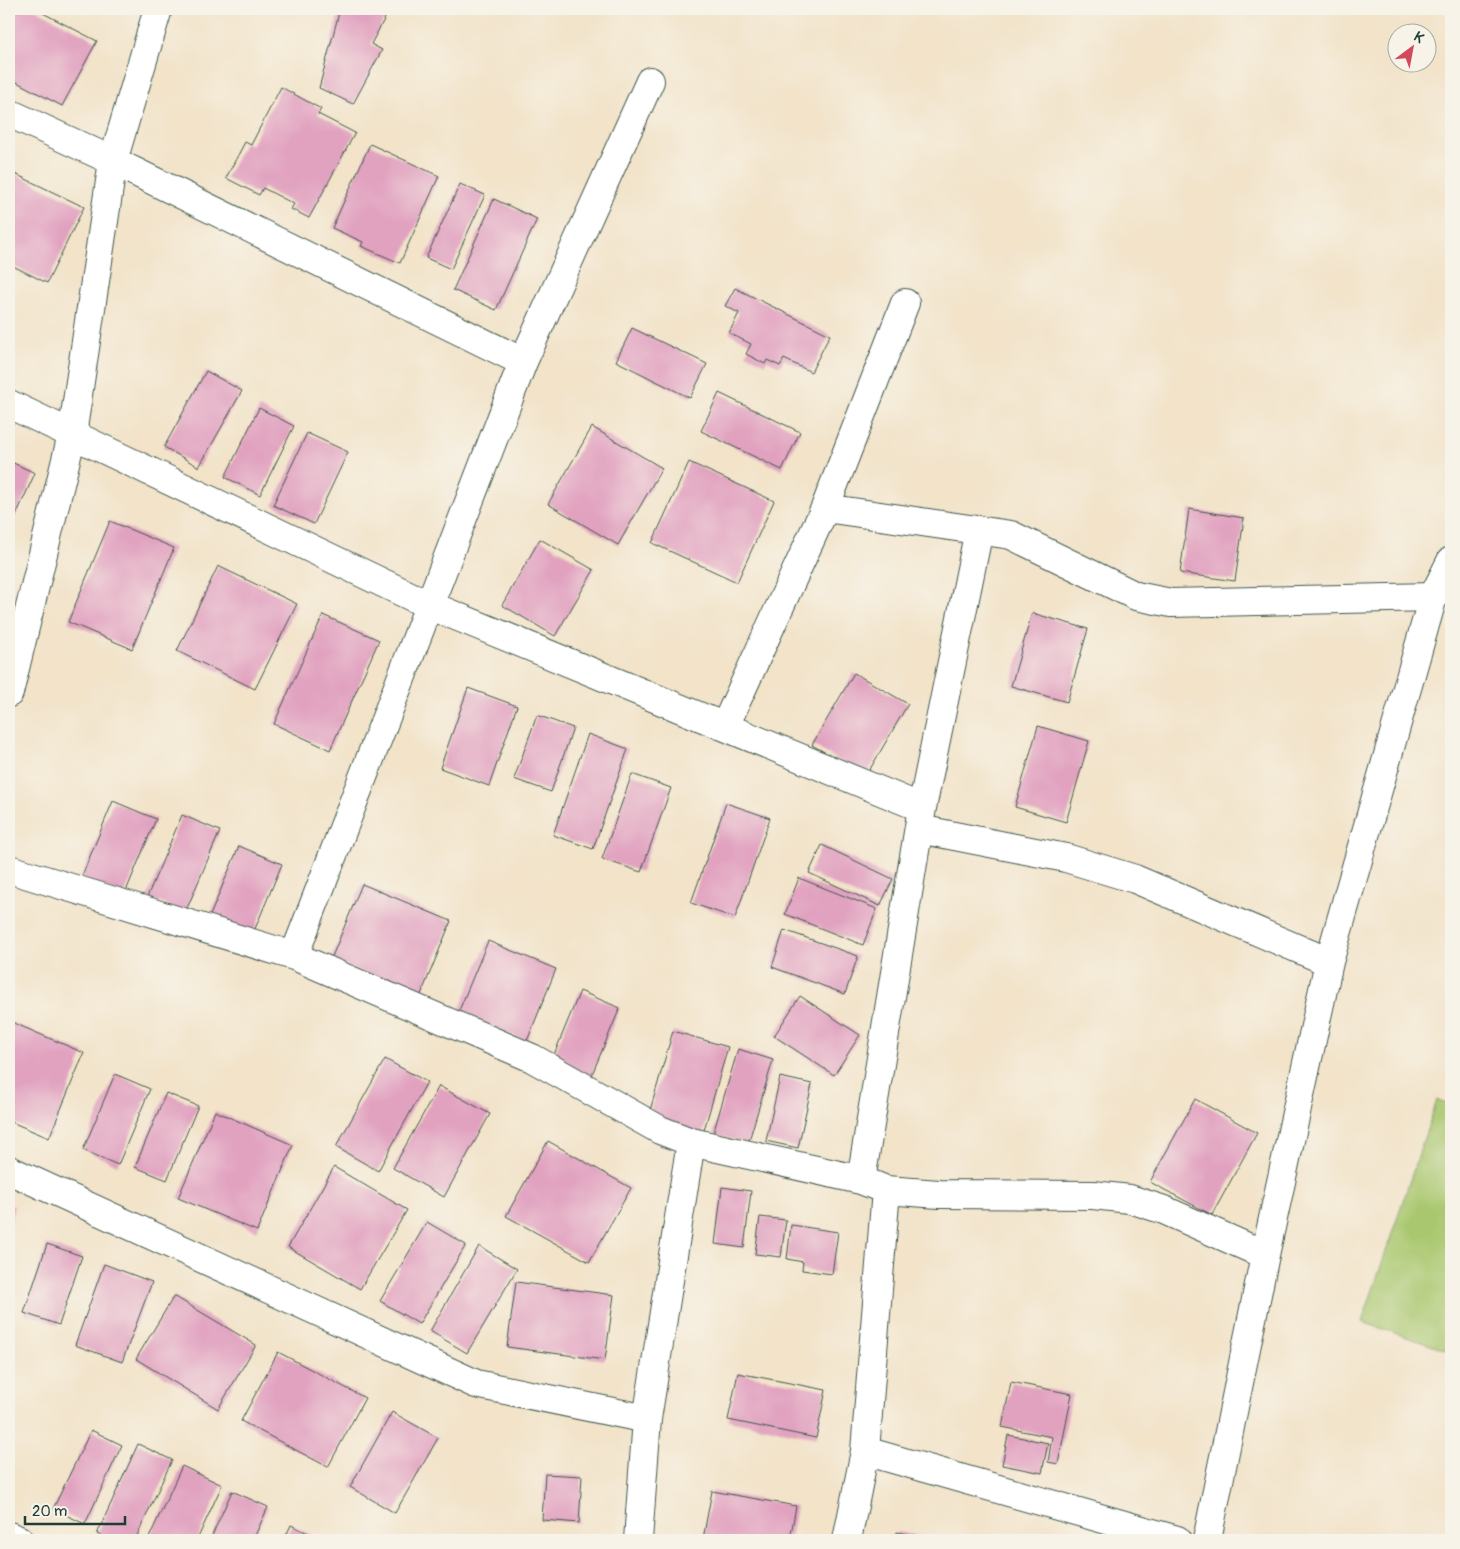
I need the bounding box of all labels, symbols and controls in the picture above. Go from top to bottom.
north arrow [1388,22,1438,72]
text: K [1411,28,1427,47]
scale bar [25,1494,125,1526]
text: 20 m [32,1502,67,1521]

